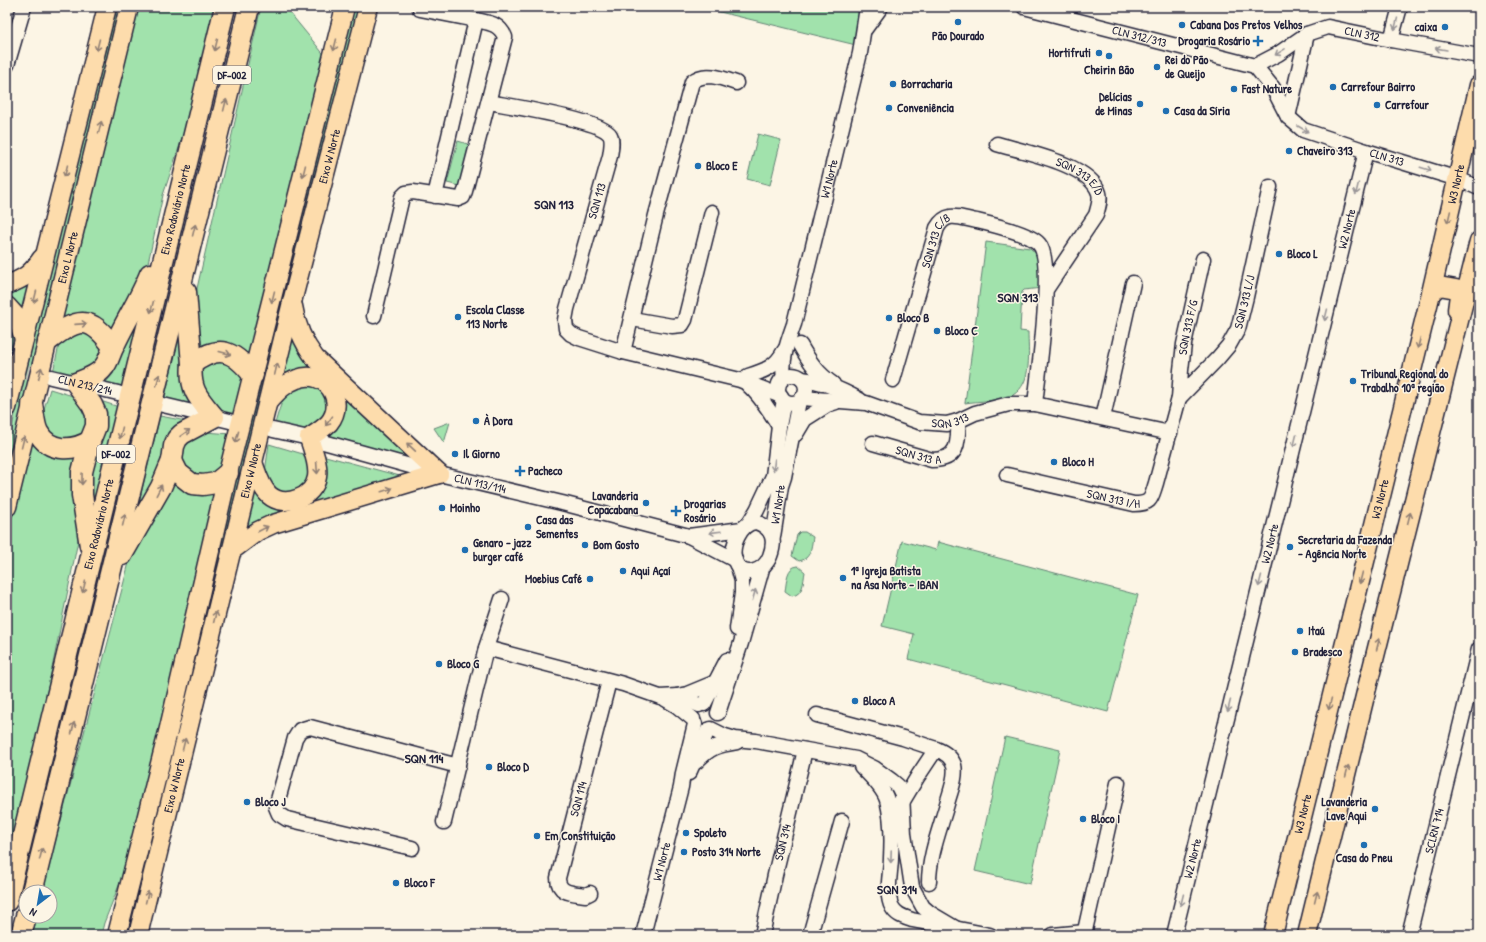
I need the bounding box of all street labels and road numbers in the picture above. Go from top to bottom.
street label: CLN 312/313 [1110,21,1169,51]
street label: CLN 312 [1343,22,1382,46]
road number: DF-002 [213,66,251,84]
street label: Eixo W Norte [314,127,344,185]
street label: CLN 313 [1367,144,1406,170]
street label: SQN 313 E/D [1053,153,1108,198]
street label: W1 Norte [816,157,842,200]
street label: Eixo Rodoviário Norte [156,162,194,256]
street label: W3 Norte [1443,162,1469,205]
street label: SQN 113 [583,181,610,221]
street label: W2 Norte [1333,207,1360,250]
street label: SQN 313 C/B [917,209,953,270]
street label: Eixo L Norte [53,229,82,285]
street label: SQN 313 L/J [1229,273,1259,330]
street label: SQN 313 F/G [1174,298,1202,356]
street label: CLN 213/214 [56,370,114,399]
street label: SQN 313 [931,408,971,432]
street label: Eixo W Norte [236,441,265,500]
street label: SQN 313 A [894,441,942,468]
road number: DF-002 [97,445,135,463]
street label: CLN 113/114 [453,469,508,498]
street label: Eixo Rodoviário Norte [79,477,118,571]
street label: W3 Norte [1367,477,1393,521]
street label: W1 Norte [766,483,789,525]
street label: SQN 313 I/H [1085,484,1141,512]
street label: W2 Norte [1256,522,1283,565]
street label: Eixo W Norte [159,756,189,814]
street label: SQN 114 [565,779,591,818]
street label: W3 Norte [1289,792,1316,835]
street label: SCLRN 714 [1420,806,1448,855]
street label: SQN 314 [770,822,795,862]
street label: W2 Norte [1179,836,1205,880]
street label: W1 Norte [648,840,675,882]

